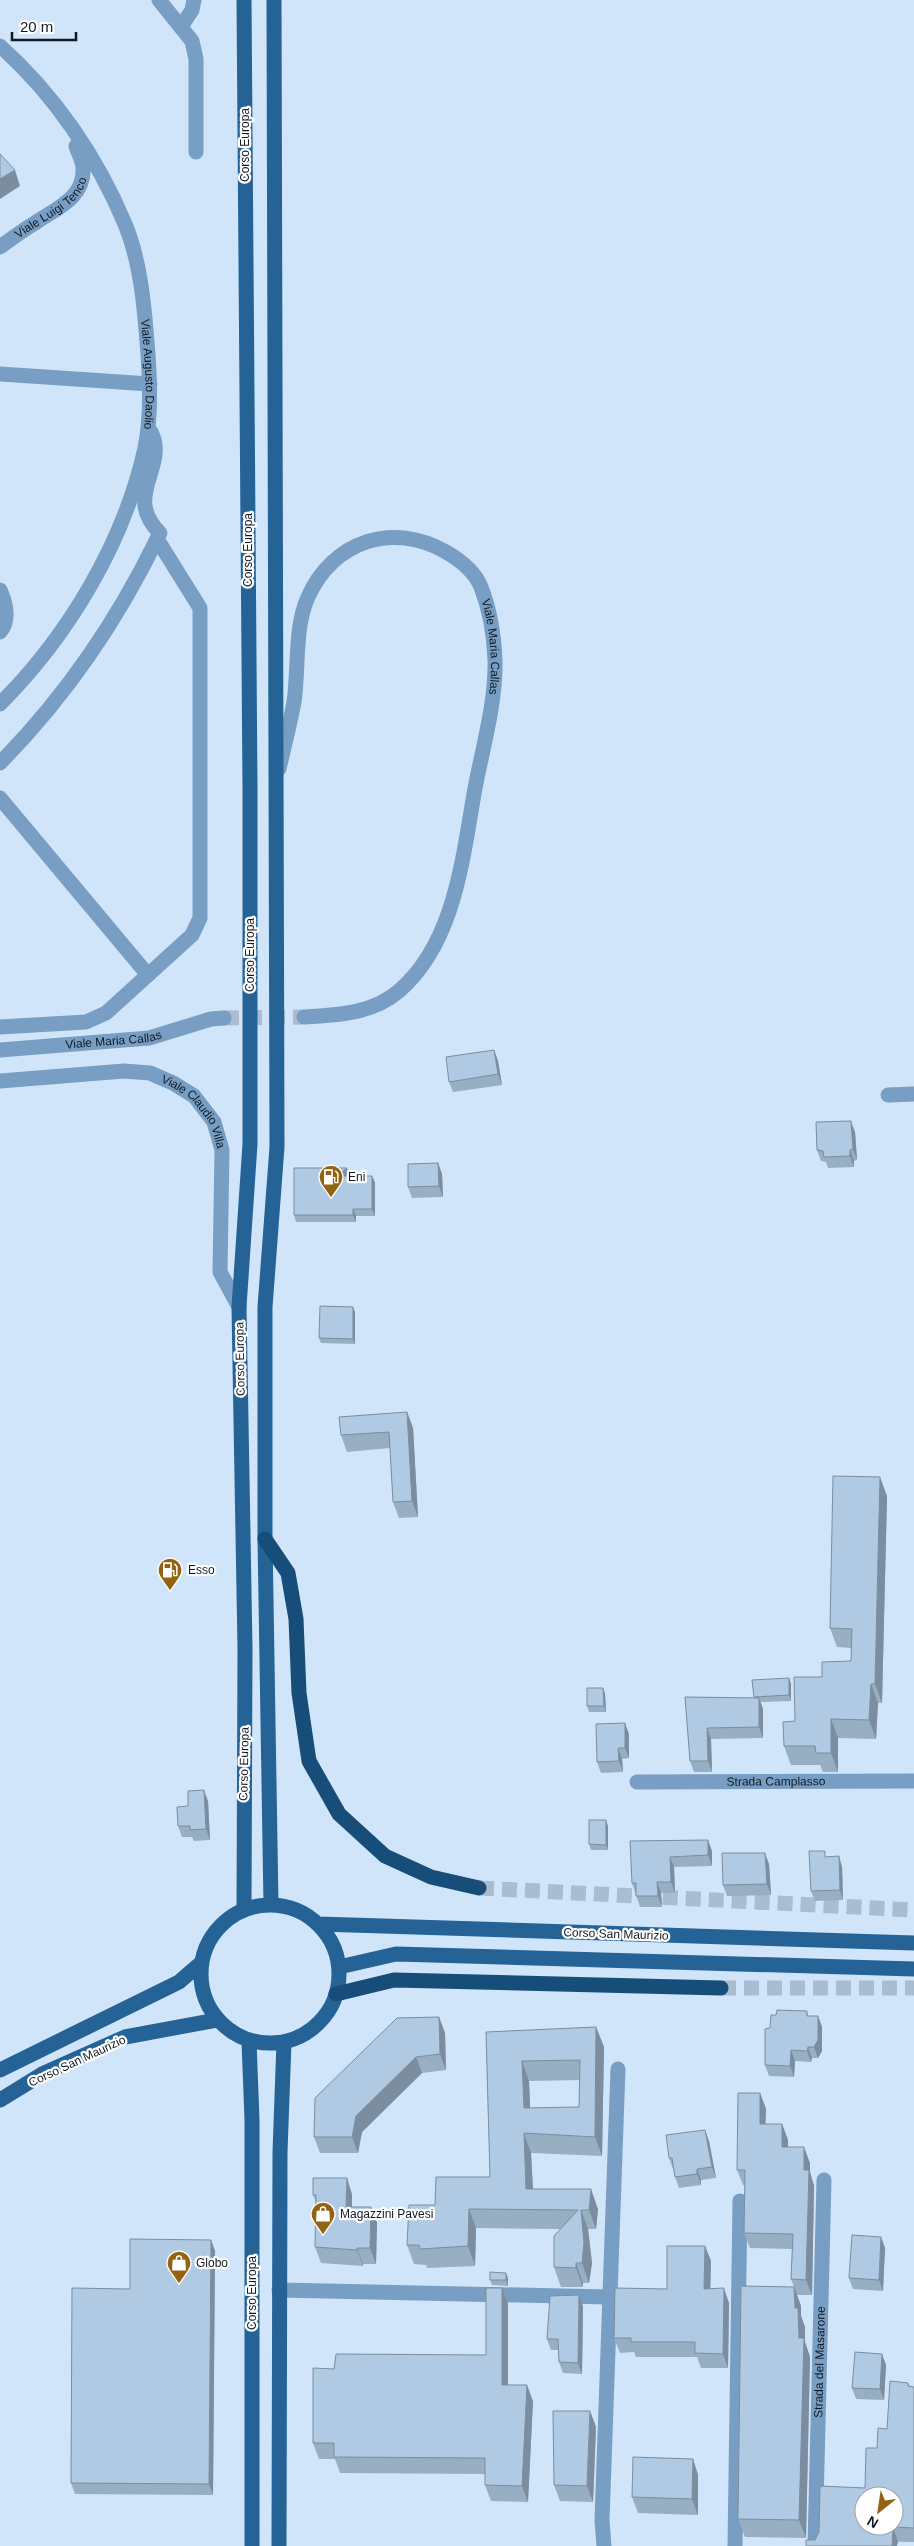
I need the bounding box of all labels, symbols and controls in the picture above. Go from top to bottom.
scale bar [12,10,76,42]
text: 20 m [20,18,53,35]
street label: Corso Europa [238,108,252,182]
street label: Viale Luigi Tenco [12,175,89,241]
street label: Viale Augusto Daolio [138,318,157,430]
street label: Corso Europa [241,513,255,587]
street label: Viale Maria Callas [479,597,502,696]
street label: Corso Europa [243,918,257,992]
street label: Viale Maria Callas [65,1028,163,1052]
street label: Viale Claudio Villa [159,1072,228,1150]
fuel station icon: Eni [318,1164,344,1198]
place label: Eni [348,1170,365,1184]
street label: Corso Europa [232,1322,248,1396]
fuel station icon: Esso [157,1557,183,1591]
place label: Esso [188,1563,215,1577]
street label: Corso Europa [236,1727,252,1801]
street label: Strada Camplasso [727,1774,826,1789]
street label: Corso San Maurizio [563,1925,669,1943]
street label: Corso San Maurizio [26,2032,128,2090]
shop icon: Magazzini Pavesi [310,2201,336,2235]
place label: Magazzini Pavesi [340,2207,433,2221]
shop icon: Globo [166,2250,192,2284]
place label: Globo [196,2256,228,2270]
street label: Corso Europa [245,2256,259,2330]
street label: Strada del Masarone [811,2306,828,2418]
north arrow [854,2486,904,2536]
text: N [864,2513,881,2532]

